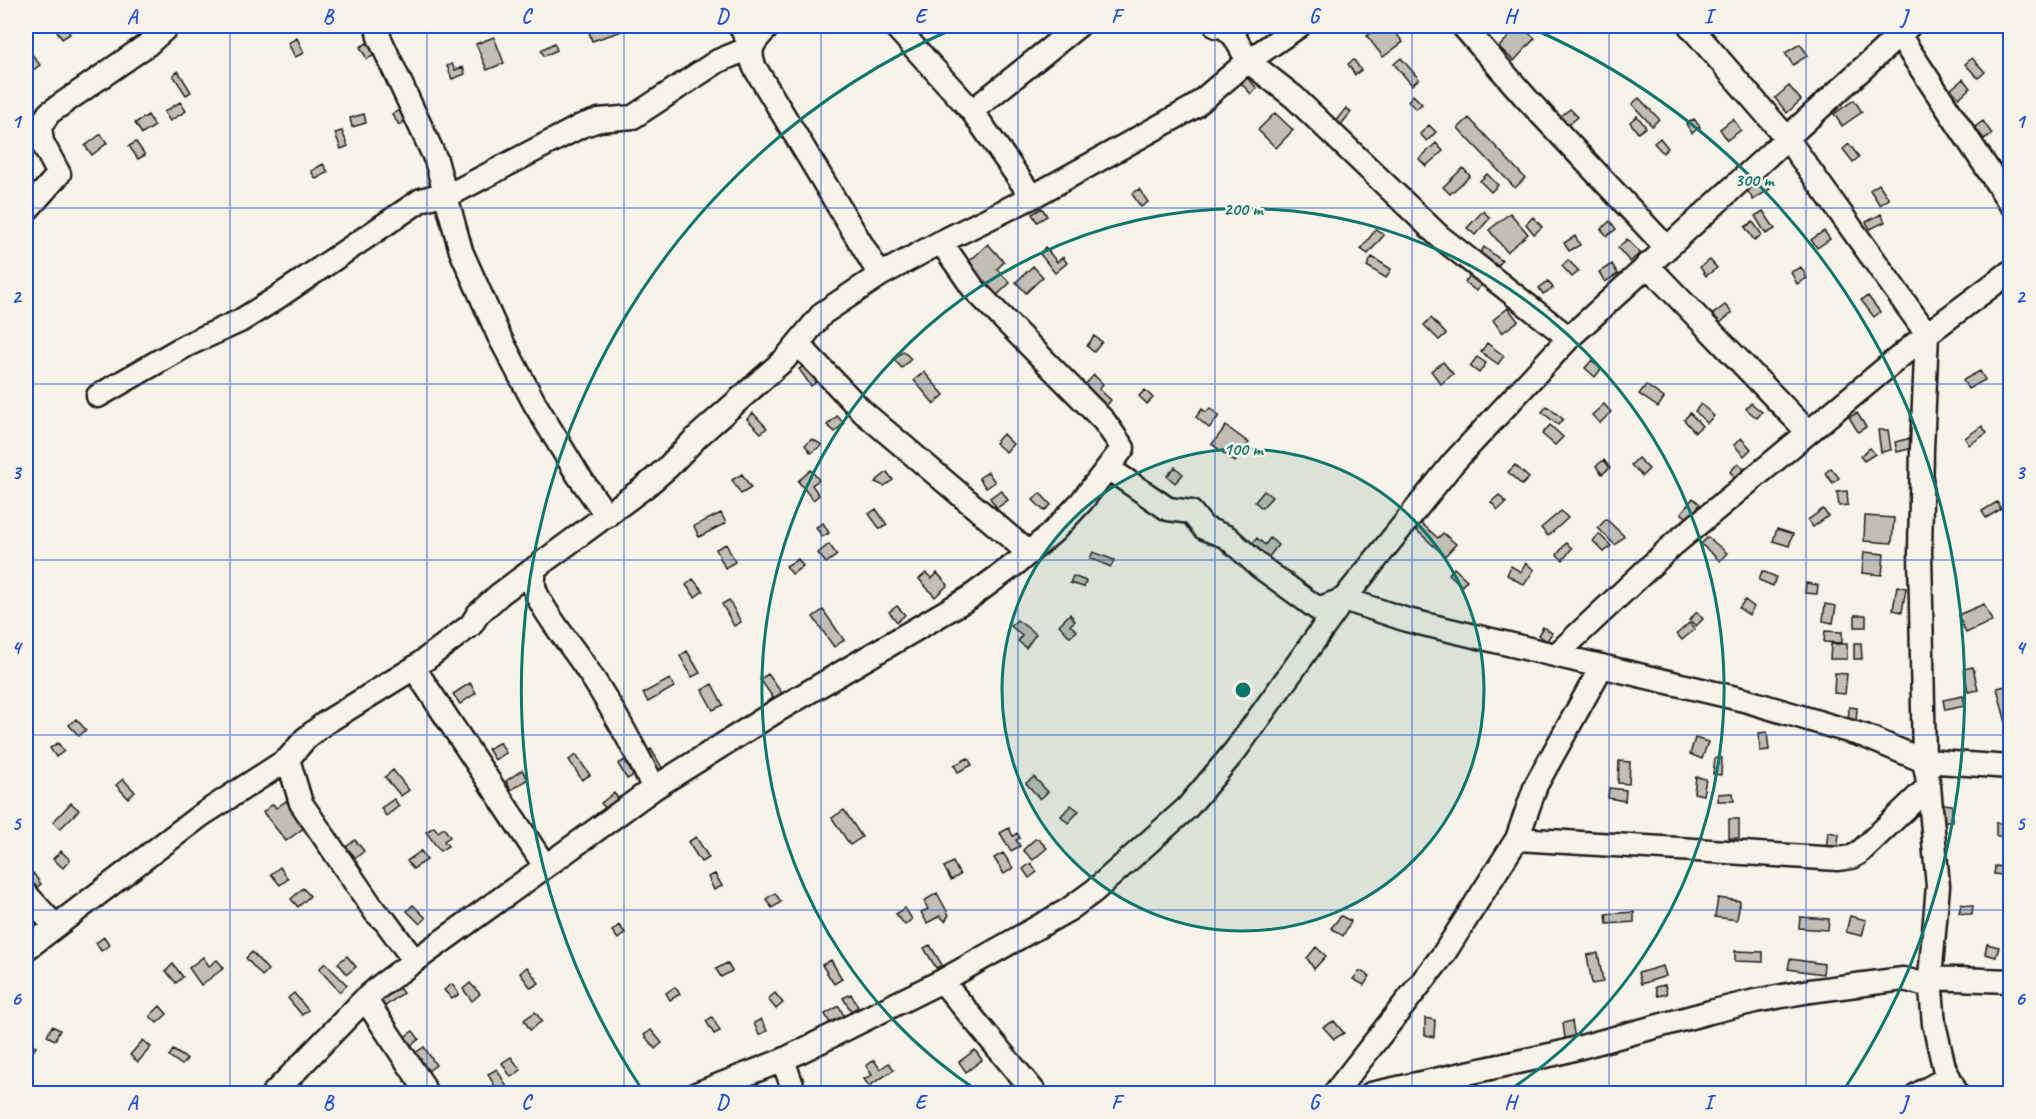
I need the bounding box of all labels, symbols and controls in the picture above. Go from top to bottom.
text: A [127,4,139,29]
text: B [323,4,335,29]
text: C [521,4,533,29]
text: D [716,4,730,29]
text: E [915,4,929,29]
text: F [1111,4,1125,29]
text: G [1309,4,1322,29]
text: H [1504,4,1519,29]
text: I [1704,4,1717,29]
text: J [1899,4,1911,29]
text: 1 [12,109,23,134]
text: 1 [2016,109,2027,134]
text: 300 m [1735,169,1775,191]
text: 200 m [1224,198,1264,220]
text: 2 [12,284,23,309]
text: 2 [2016,284,2027,309]
text: 100 m [1224,438,1264,460]
text: 3 [12,460,23,485]
text: 3 [2016,460,2027,485]
text: 4 [12,635,24,660]
text: 4 [2016,635,2028,660]
centre of rings [1233,680,1253,700]
text: 5 [12,811,23,836]
text: 5 [2016,811,2027,836]
text: 6 [11,986,22,1011]
text: 6 [2015,986,2026,1011]
text: A [127,1090,139,1115]
text: B [323,1090,335,1115]
text: C [521,1090,533,1115]
text: D [716,1090,730,1115]
text: E [915,1090,929,1115]
text: F [1111,1090,1125,1115]
text: G [1309,1090,1322,1115]
text: H [1504,1090,1519,1115]
text: I [1704,1090,1717,1115]
text: J [1899,1090,1911,1115]

